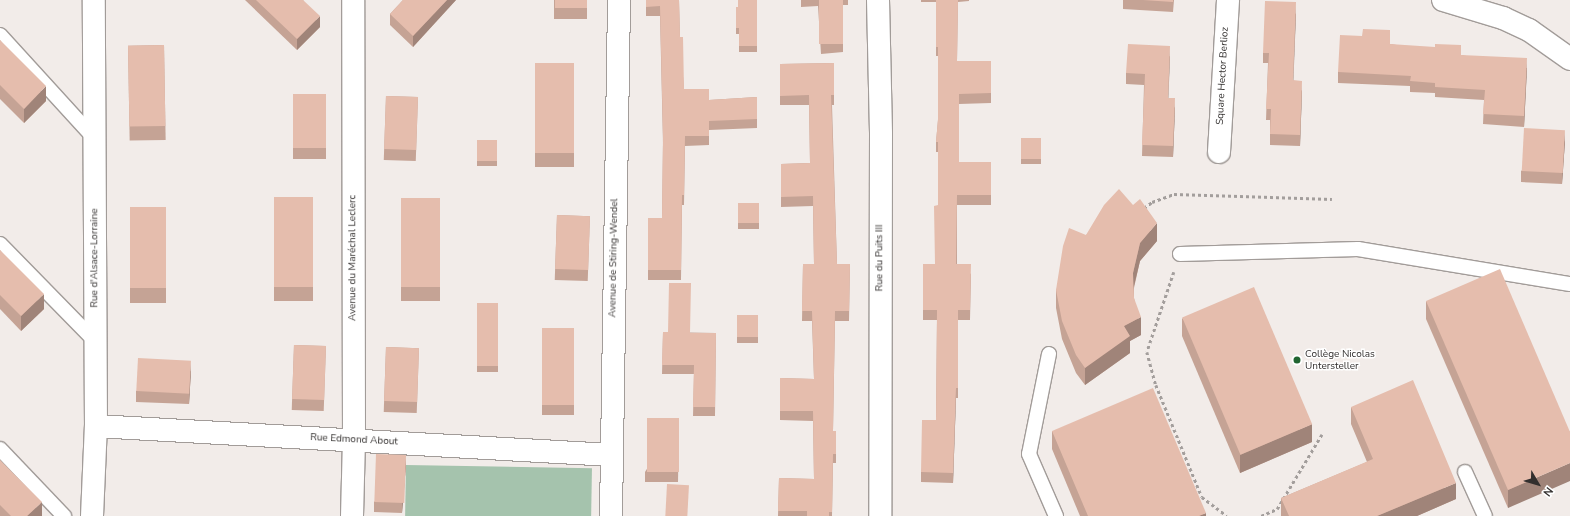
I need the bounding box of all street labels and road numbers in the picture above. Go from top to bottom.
street label: Square Hector Berlioz [1214,27,1232,125]
street label: Avenue du Maréchal Leclerc [347,195,359,321]
street label: Avenue de Stiring-Wendel [607,198,621,318]
street label: Rue d'Alsace-Lorraine [89,208,101,308]
street label: Rue du Puits III [874,225,886,291]
street label: Rue Edmond About [310,432,398,448]

